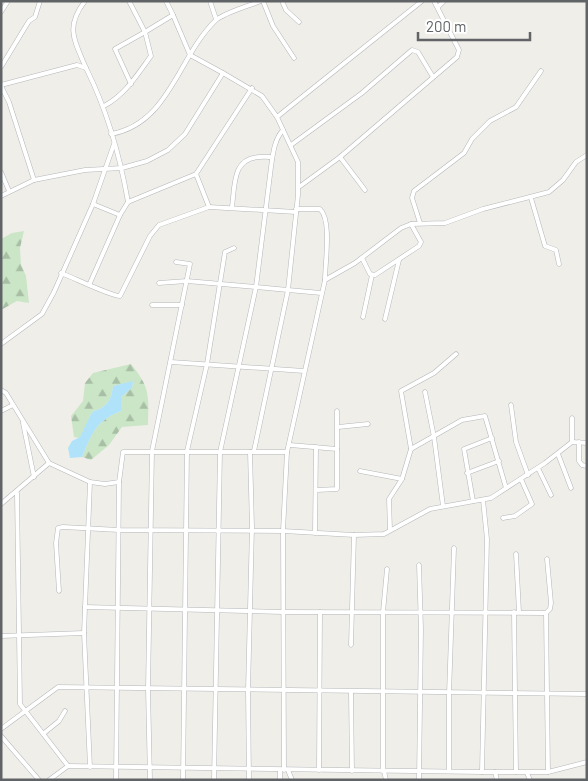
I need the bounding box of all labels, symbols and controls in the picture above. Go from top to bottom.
scale bar [418,10,530,42]
text: 200 m [426,17,466,35]

